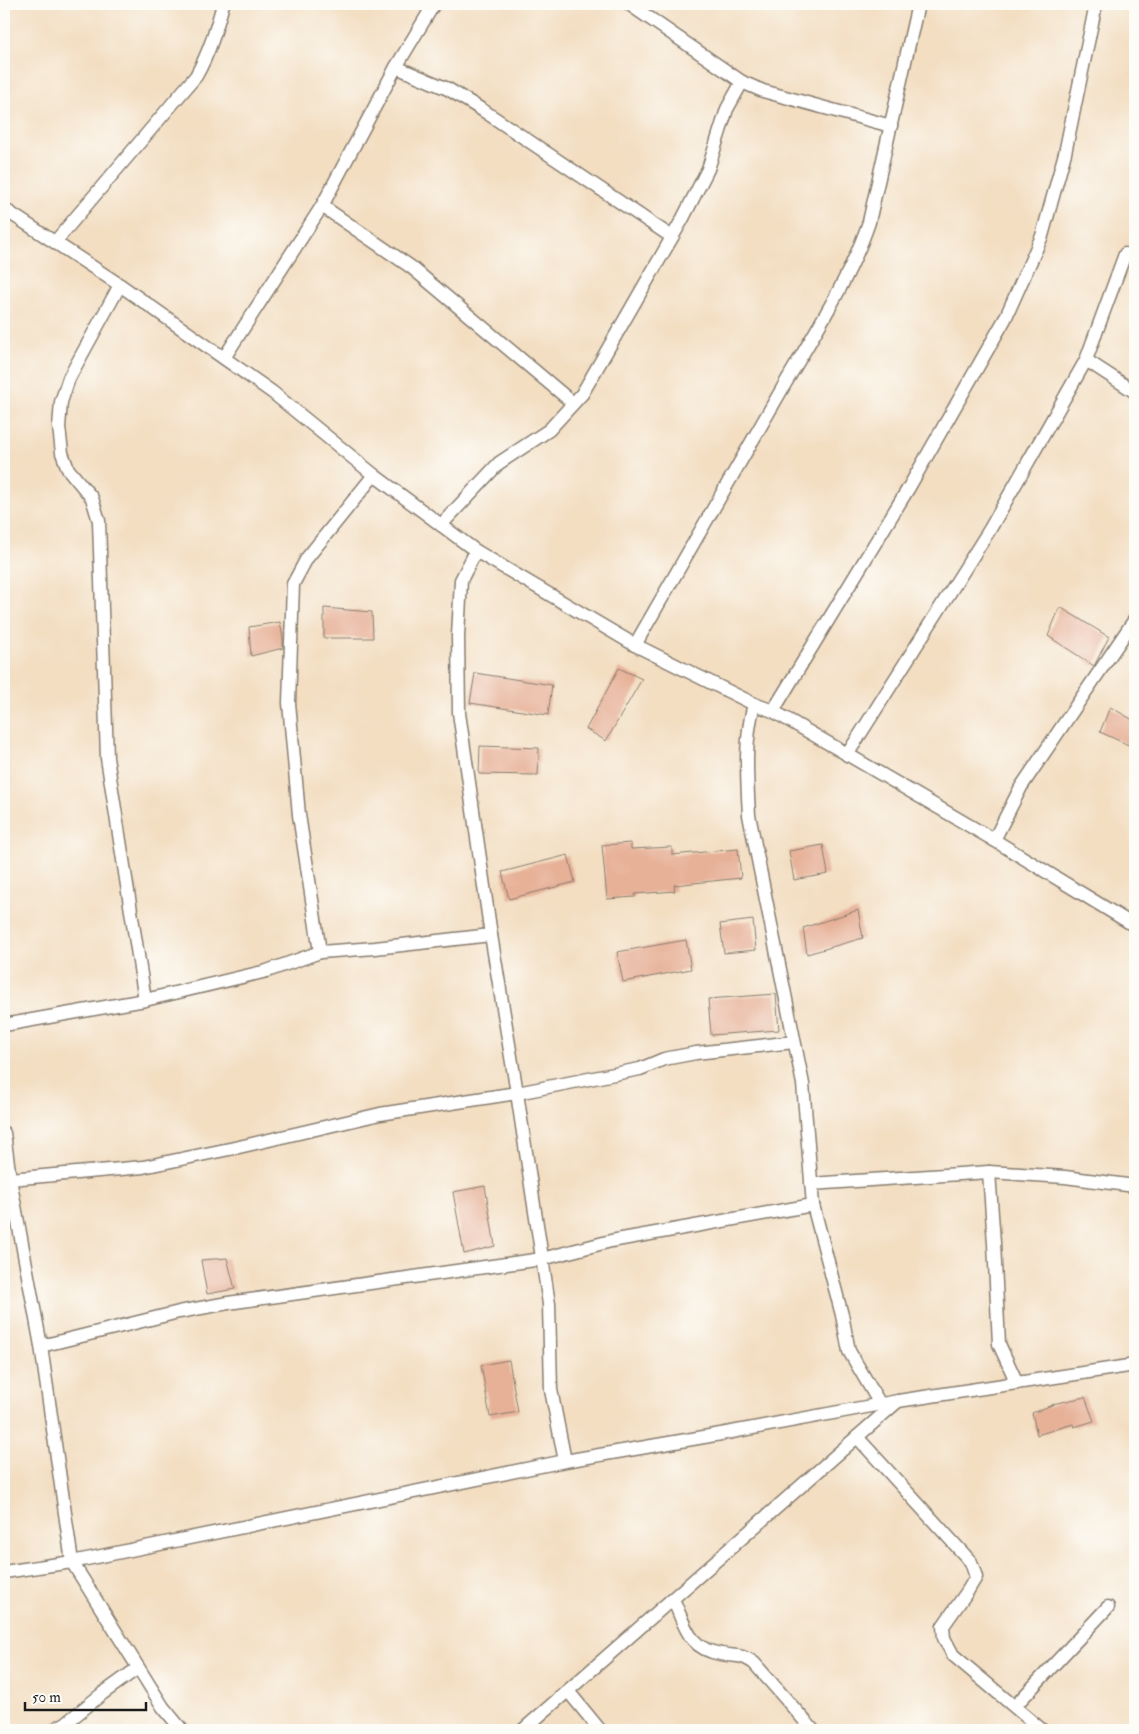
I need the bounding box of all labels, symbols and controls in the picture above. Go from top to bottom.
scale bar [25,1679,146,1711]
text: 50 m [32,1688,61,1707]

